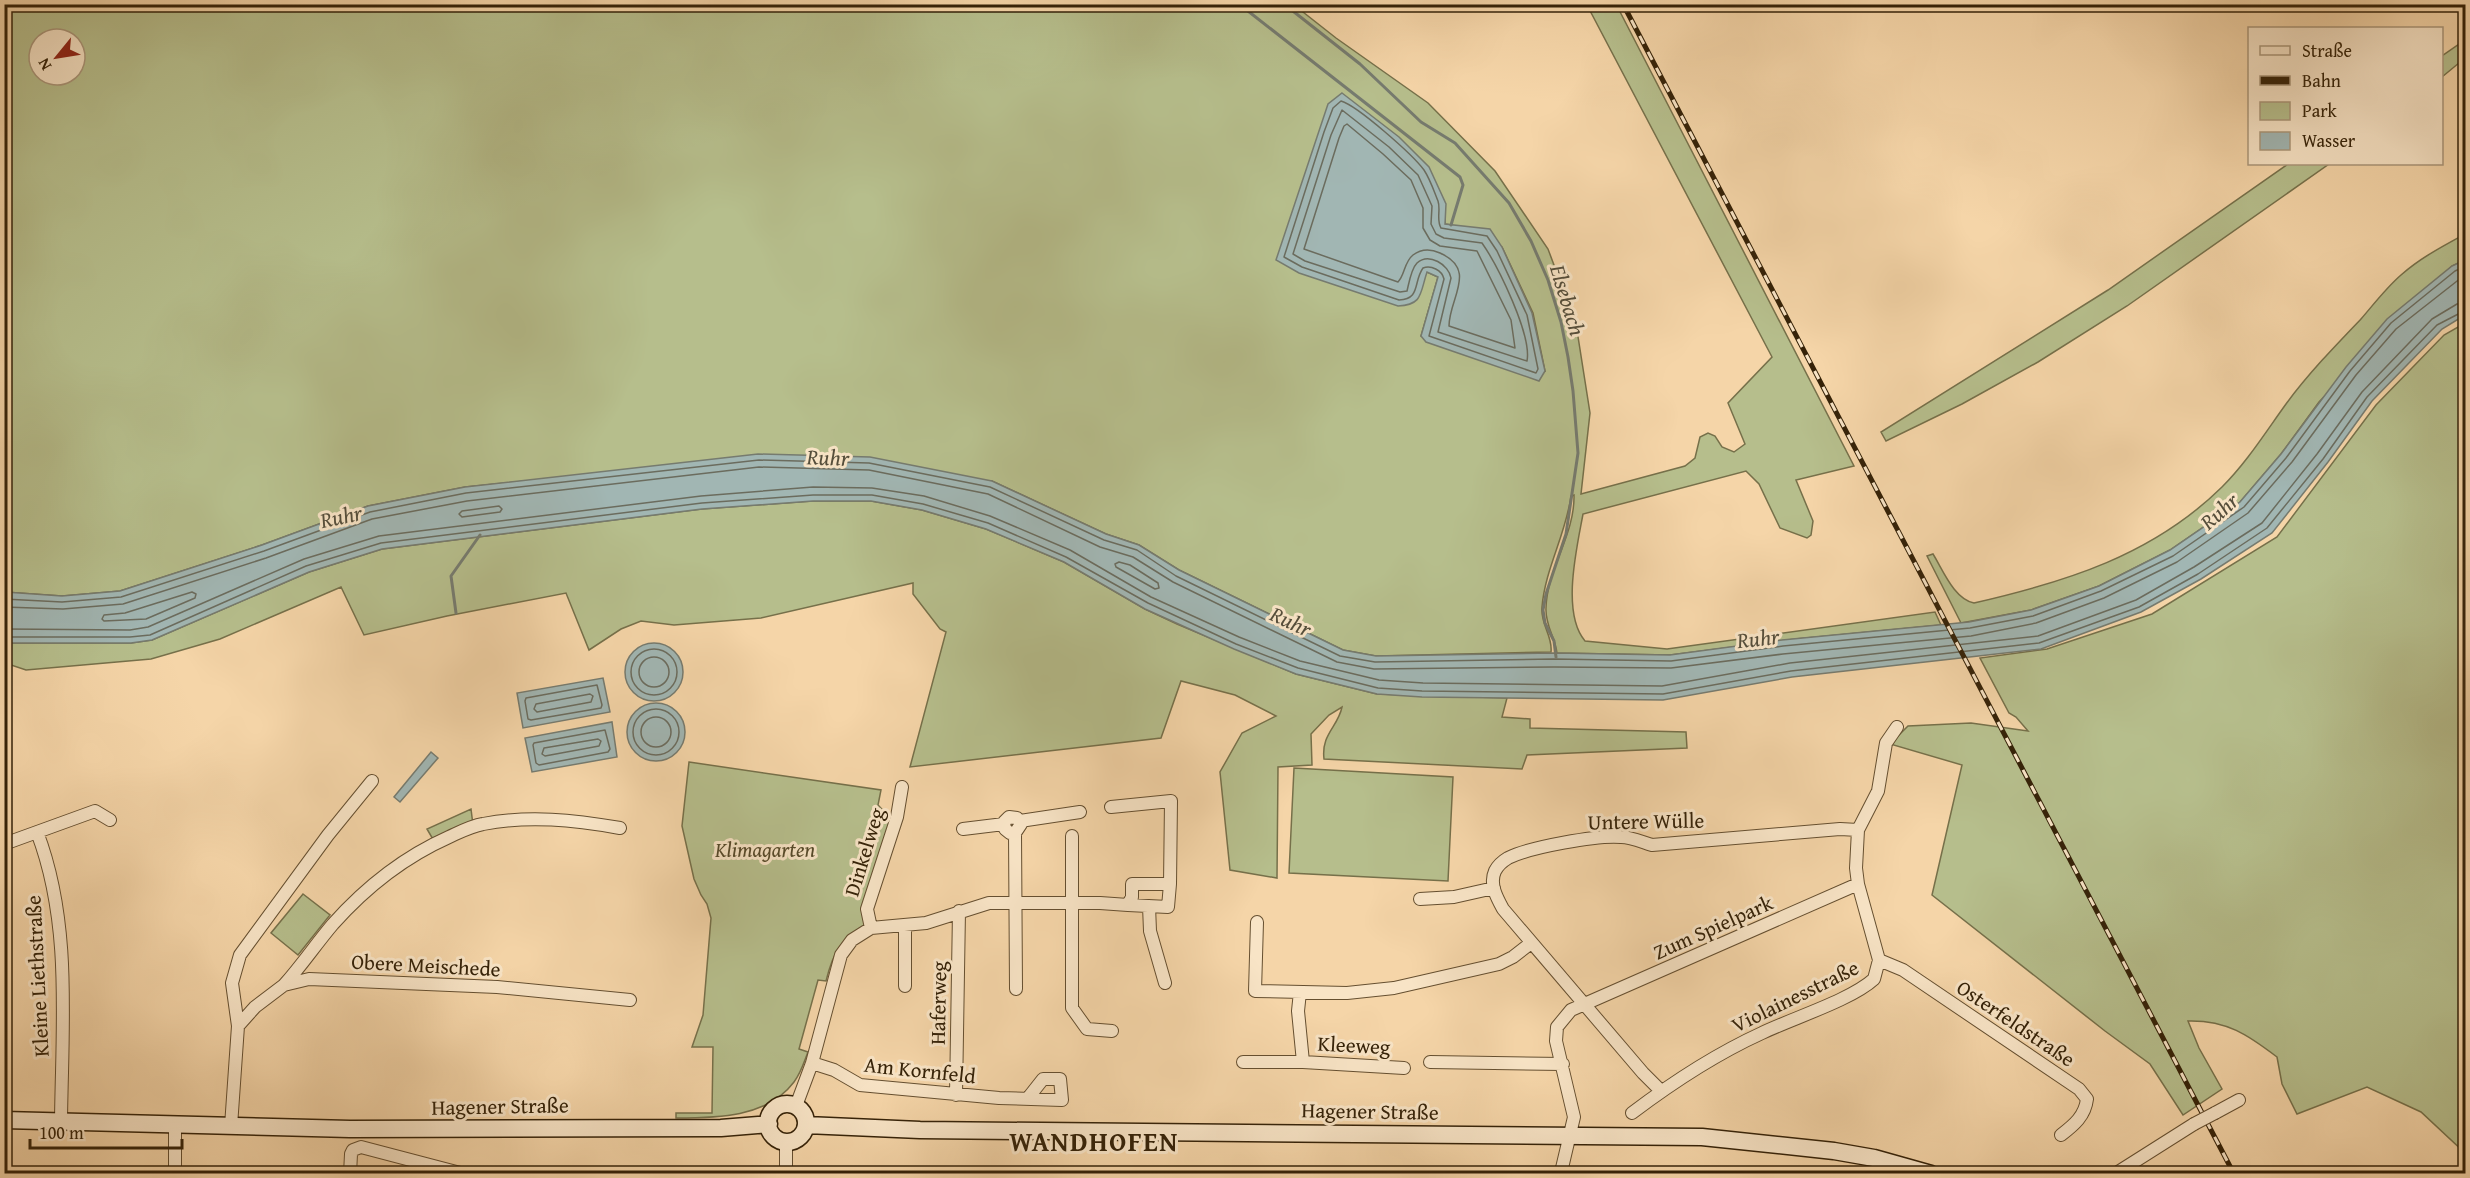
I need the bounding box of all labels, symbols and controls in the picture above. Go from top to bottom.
north arrow [27,27,87,87]
legend [2248,27,2443,165]
text: Straße [2302,37,2352,64]
text: N [31,54,57,75]
text: Bahn [2302,67,2341,94]
text: Park [2302,97,2338,124]
text: Wasser [2302,127,2356,154]
water label: Elsebach [1542,260,1594,339]
water label: Ruhr [805,440,851,474]
water label: Ruhr [2192,484,2246,538]
water label: Ruhr [316,496,366,536]
water label: Ruhr [1264,597,1318,645]
water label: Ruhr [1734,620,1782,656]
street label: Dinkelweg [836,803,892,900]
street label: Untere Wülle [1587,804,1705,838]
park label: Klimagarten [714,834,815,865]
street label: Zum Spielpark [1648,887,1778,967]
street label: Kleine Liethstraße [17,894,57,1058]
street label: Obere Meischede [351,946,502,984]
street label: Violainesstraße [1726,952,1864,1040]
street label: Haferweg [922,960,954,1045]
street label: Osterfeldstraße [1951,972,2082,1074]
street label: Kleeweg [1317,1028,1392,1062]
street label: Am Kornfeld [863,1049,978,1091]
street label: Hagener Straße [431,1089,569,1123]
street label: Hagener Straße [1301,1094,1439,1128]
scale bar [30,1112,182,1150]
text: 100 m [39,1119,84,1146]
district label: WANDHOFEN [1009,1121,1179,1161]

